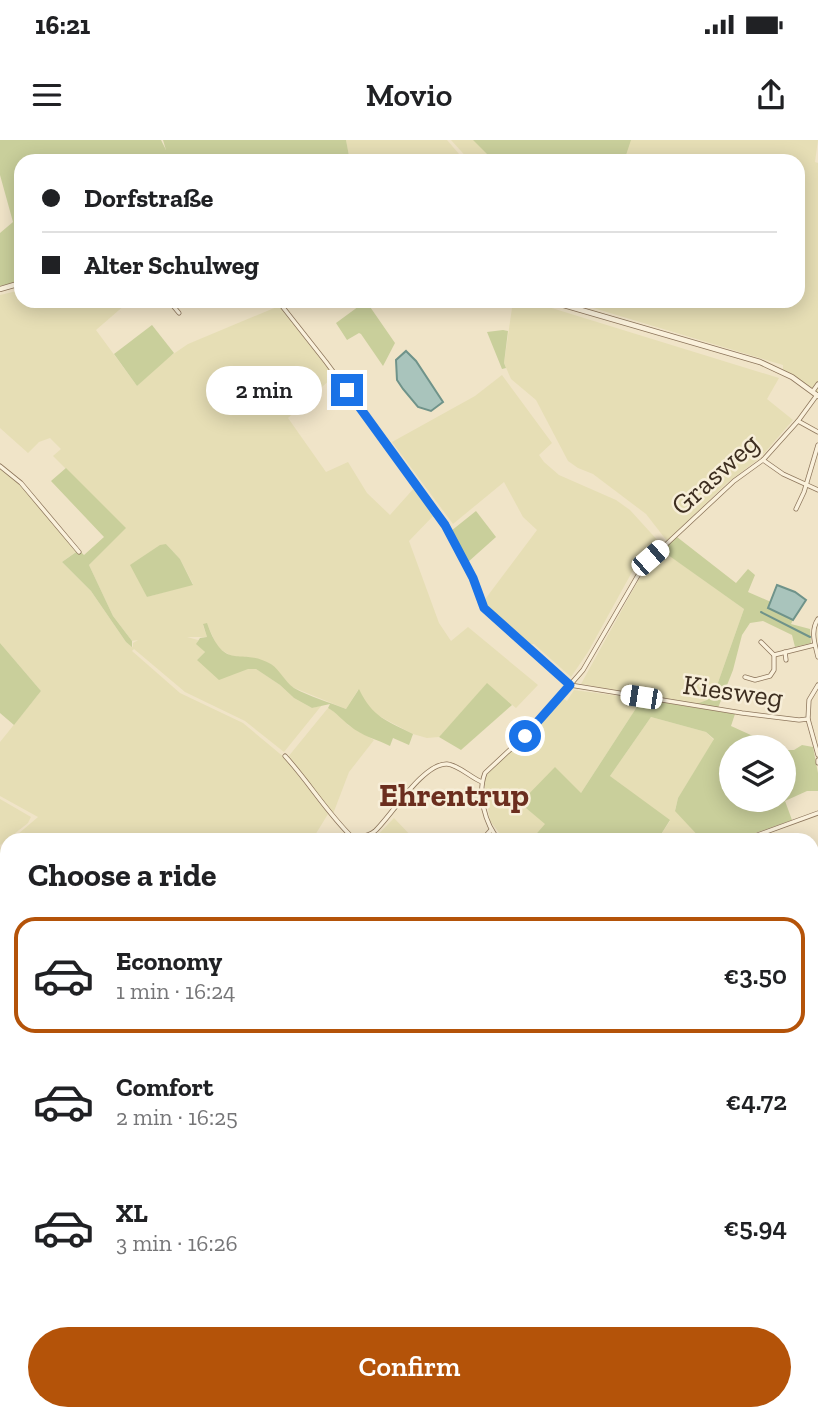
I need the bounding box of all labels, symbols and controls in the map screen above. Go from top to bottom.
text: 16:21 [35,9,90,41]
icon: menu [28,76,66,114]
text: Movio [366,76,452,114]
icon: share [752,76,790,114]
text: Dorfstraße [84,182,213,214]
text: Alter Schulweg [84,249,259,281]
callout: 2 min [207,366,322,414]
route end [331,374,363,406]
text: 2 min [235,376,293,404]
street label: Grasweg [664,426,766,522]
car [628,536,673,580]
street label: Kiesweg [681,668,785,714]
car [619,683,664,711]
route start [509,720,541,752]
map controls [719,735,796,812]
button: layers [719,735,796,812]
district label: Ehrentrup [379,776,529,814]
text: Choose a ride [28,856,216,894]
icon: car [32,944,95,1007]
text: Economy [116,945,222,977]
text: €3.50 [724,959,787,991]
text: 1 min · 16:24 [116,977,236,1005]
icon: car [32,1070,95,1133]
text: Comfort [116,1071,213,1103]
text: €4.72 [726,1085,787,1117]
text: 2 min · 16:25 [116,1103,238,1131]
icon: car [32,1196,95,1259]
text: XL [116,1197,148,1229]
text: €5.94 [724,1211,787,1243]
text: 3 min · 16:26 [116,1229,238,1257]
button: Confirm [28,1327,791,1407]

